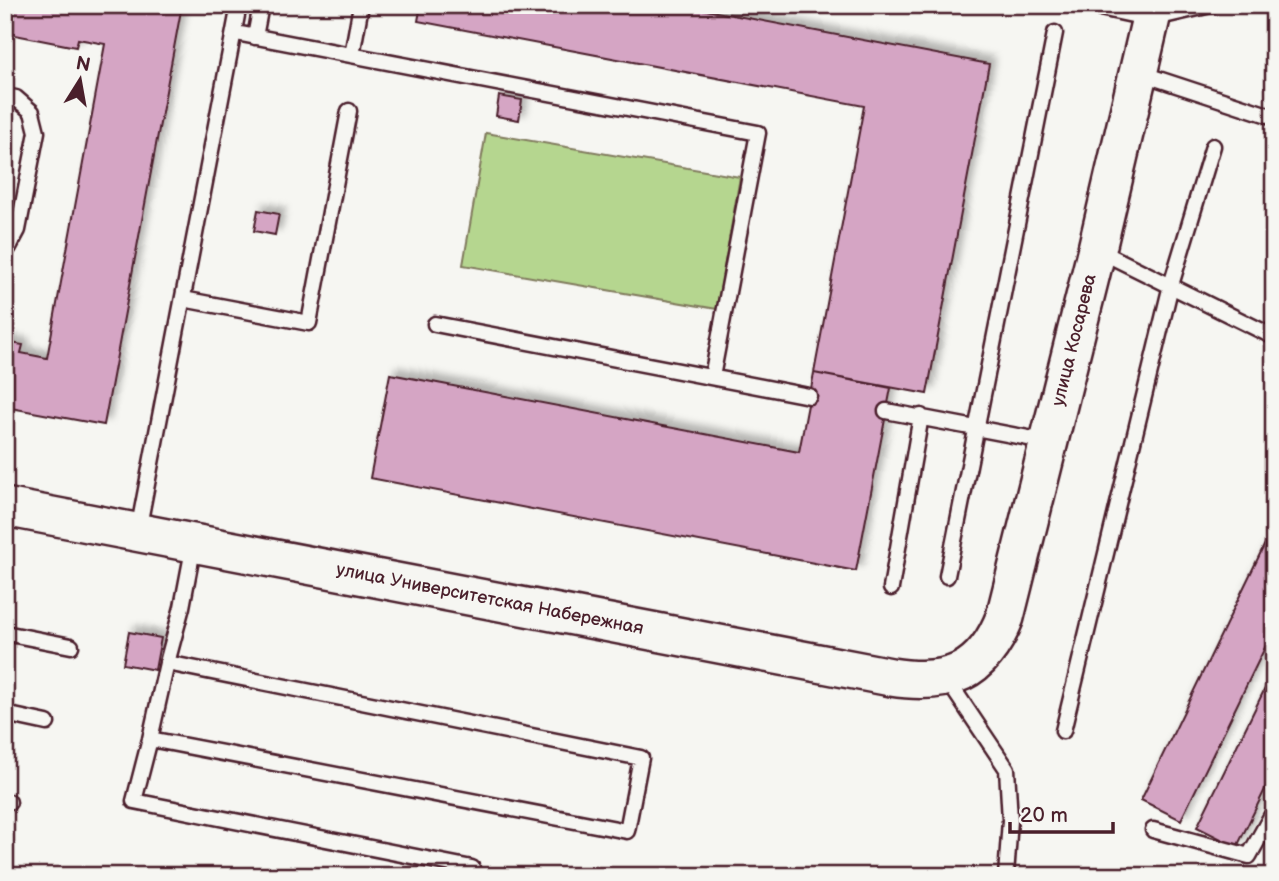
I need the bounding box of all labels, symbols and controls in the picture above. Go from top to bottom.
north arrow [46,46,116,116]
text: N [74,52,92,77]
street label: улица Косарева [1047,271,1101,408]
street label: улица Университетская Набережная [335,559,645,639]
scale bar [1010,790,1113,834]
text: 20 m [1020,803,1068,828]

